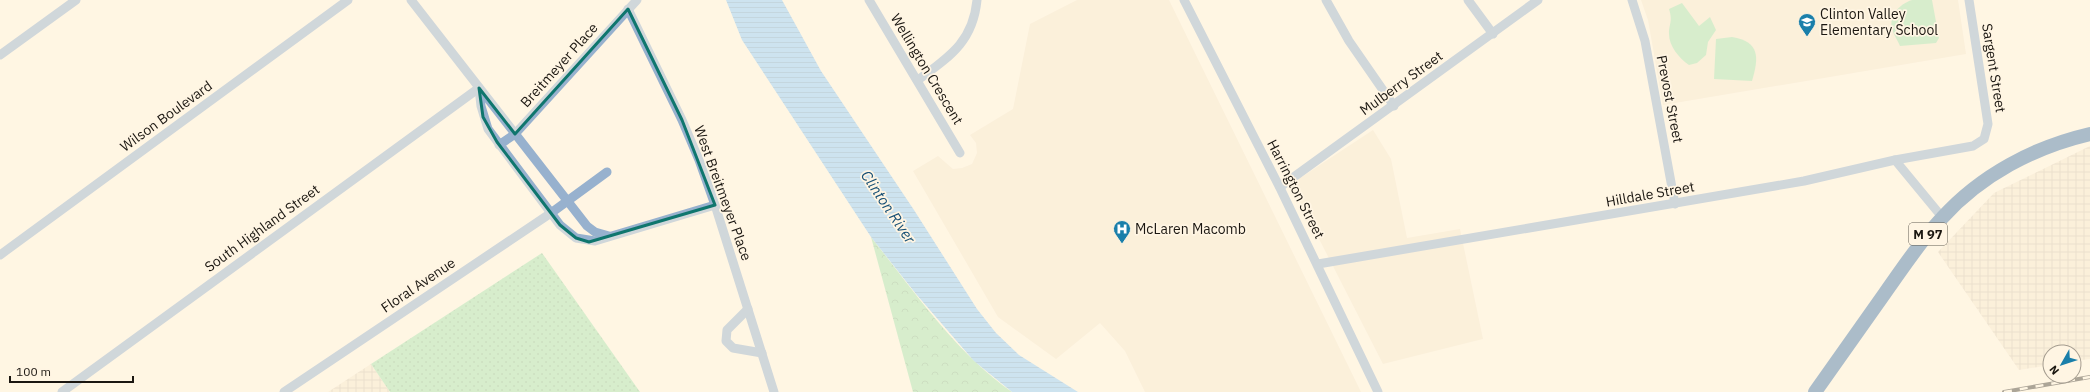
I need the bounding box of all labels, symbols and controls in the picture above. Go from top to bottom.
place label: Clinton Valley Elementary School [1820,5,1938,39]
street label: Wellington Crescent [887,10,967,128]
school or university icon: Clinton Valley Elementary School [1797,12,1817,37]
street label: Breitmeyer Place [516,19,602,111]
street label: Sargent Street [1978,22,2010,114]
street label: Mulberry Street [1356,47,1446,119]
street label: Prevost Street [1653,54,1687,144]
street label: Wilson Boulevard [116,77,216,155]
street label: West Breitmeyer Place [690,123,756,263]
street label: Harrington Street [1263,136,1329,242]
water label: Clinton River [857,167,920,247]
street label: Hilldale Street [1604,177,1696,211]
street label: South Highland Street [201,180,323,276]
hospital icon: McLaren Macomb [1112,219,1132,244]
place label: McLaren Macomb [1135,220,1246,238]
road number: M 97 [1909,223,1947,245]
street label: Floral Avenue [377,253,459,316]
north arrow [2042,344,2082,384]
scale bar [10,358,133,384]
text: N [2046,363,2062,378]
text: 100 m [16,364,51,379]

